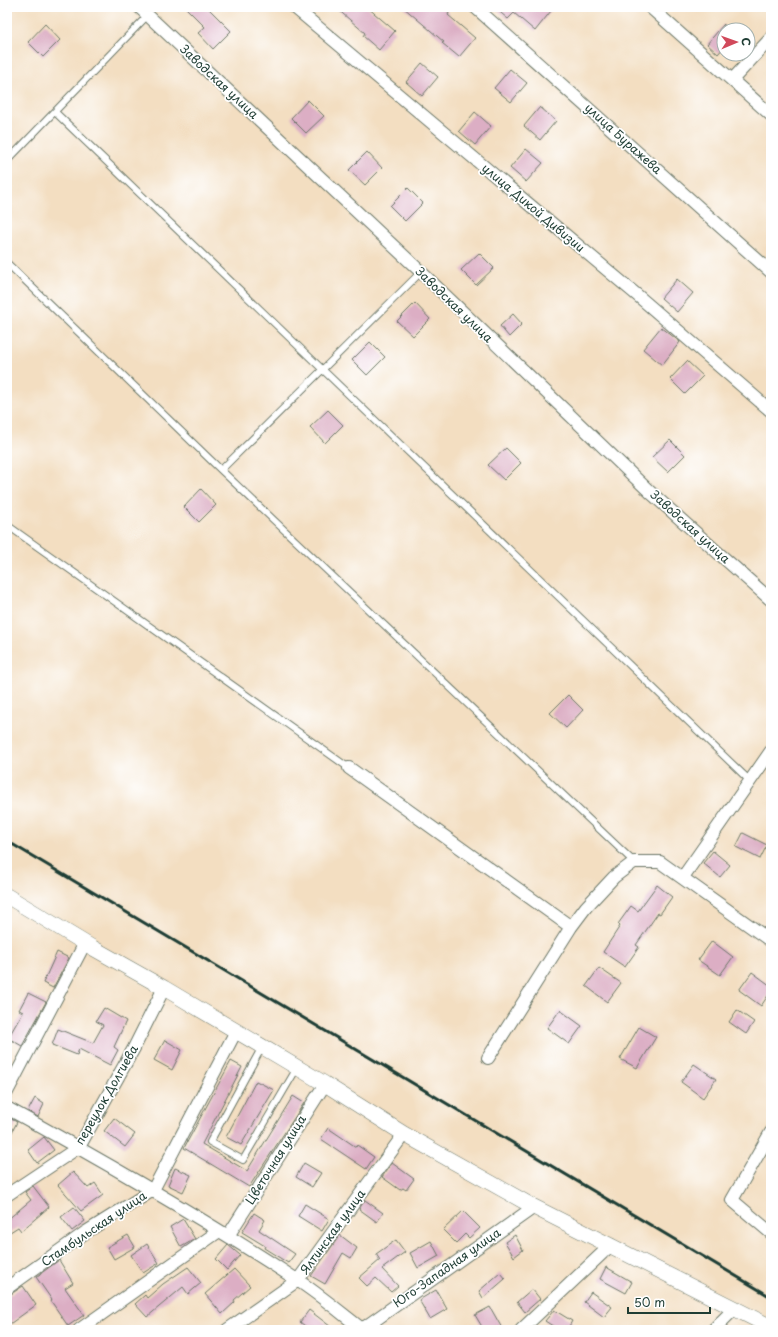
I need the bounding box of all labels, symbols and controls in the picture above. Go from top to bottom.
north arrow [716,22,756,62]
text: С [738,37,755,46]
street label: Заводская улица [176,40,263,123]
street label: улица Буражева [581,99,667,178]
street label: улица Дикой Дивизии [478,159,589,256]
street label: Заводская улица [412,263,498,346]
street label: Заводская улица [647,486,735,567]
street label: переулок Долгиева [70,1041,142,1148]
street label: Цветочная улица [240,1111,310,1208]
street label: Ялтинская улица [295,1185,369,1278]
street label: Стамбульская улица [37,1186,150,1270]
street label: Юго-Западная улица [389,1223,504,1311]
scale bar [628,1289,710,1315]
text: 50 m [634,1293,665,1311]

